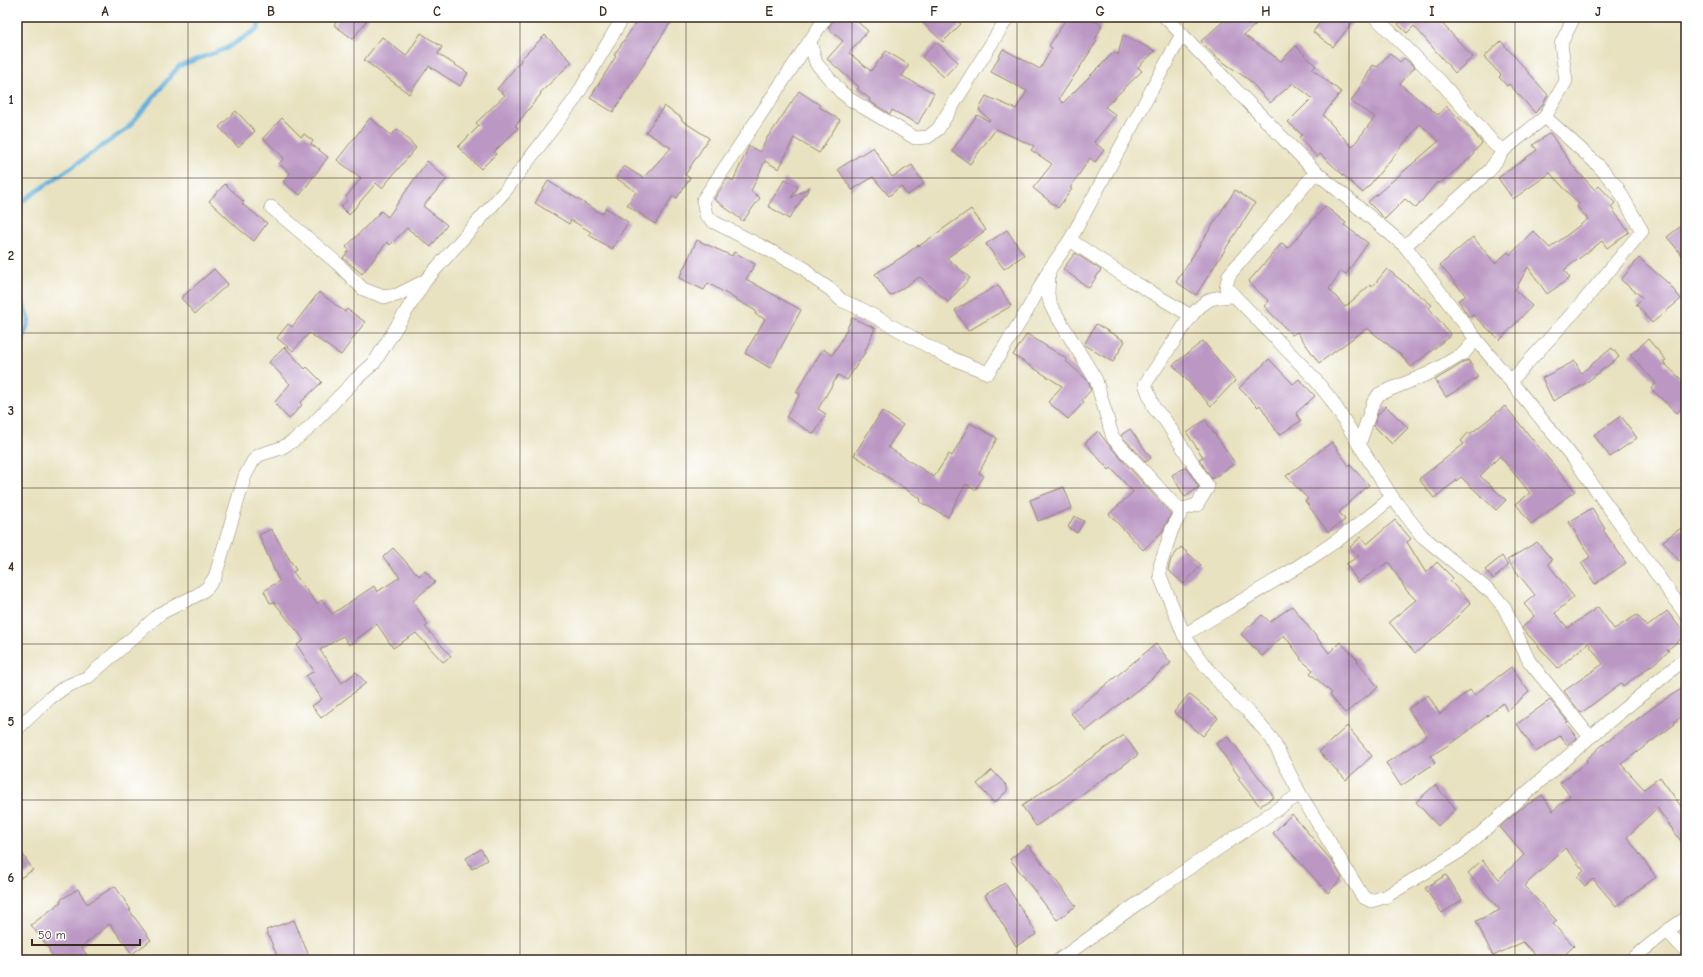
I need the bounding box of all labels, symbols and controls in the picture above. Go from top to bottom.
text: A [101,4,109,19]
text: B [267,4,275,19]
text: C [433,4,441,19]
text: D [599,4,607,19]
text: E [765,4,773,19]
text: F [930,4,938,19]
text: G [1095,4,1105,19]
text: H [1261,4,1271,19]
text: I [1429,4,1435,19]
text: J [1595,4,1601,19]
text: 1 [8,92,14,107]
text: 2 [8,248,14,263]
text: 3 [8,403,14,418]
text: 4 [8,559,14,574]
text: 5 [8,714,15,729]
text: 6 [8,870,15,885]
scale bar [32,921,140,947]
text: 50 m [38,928,66,942]

